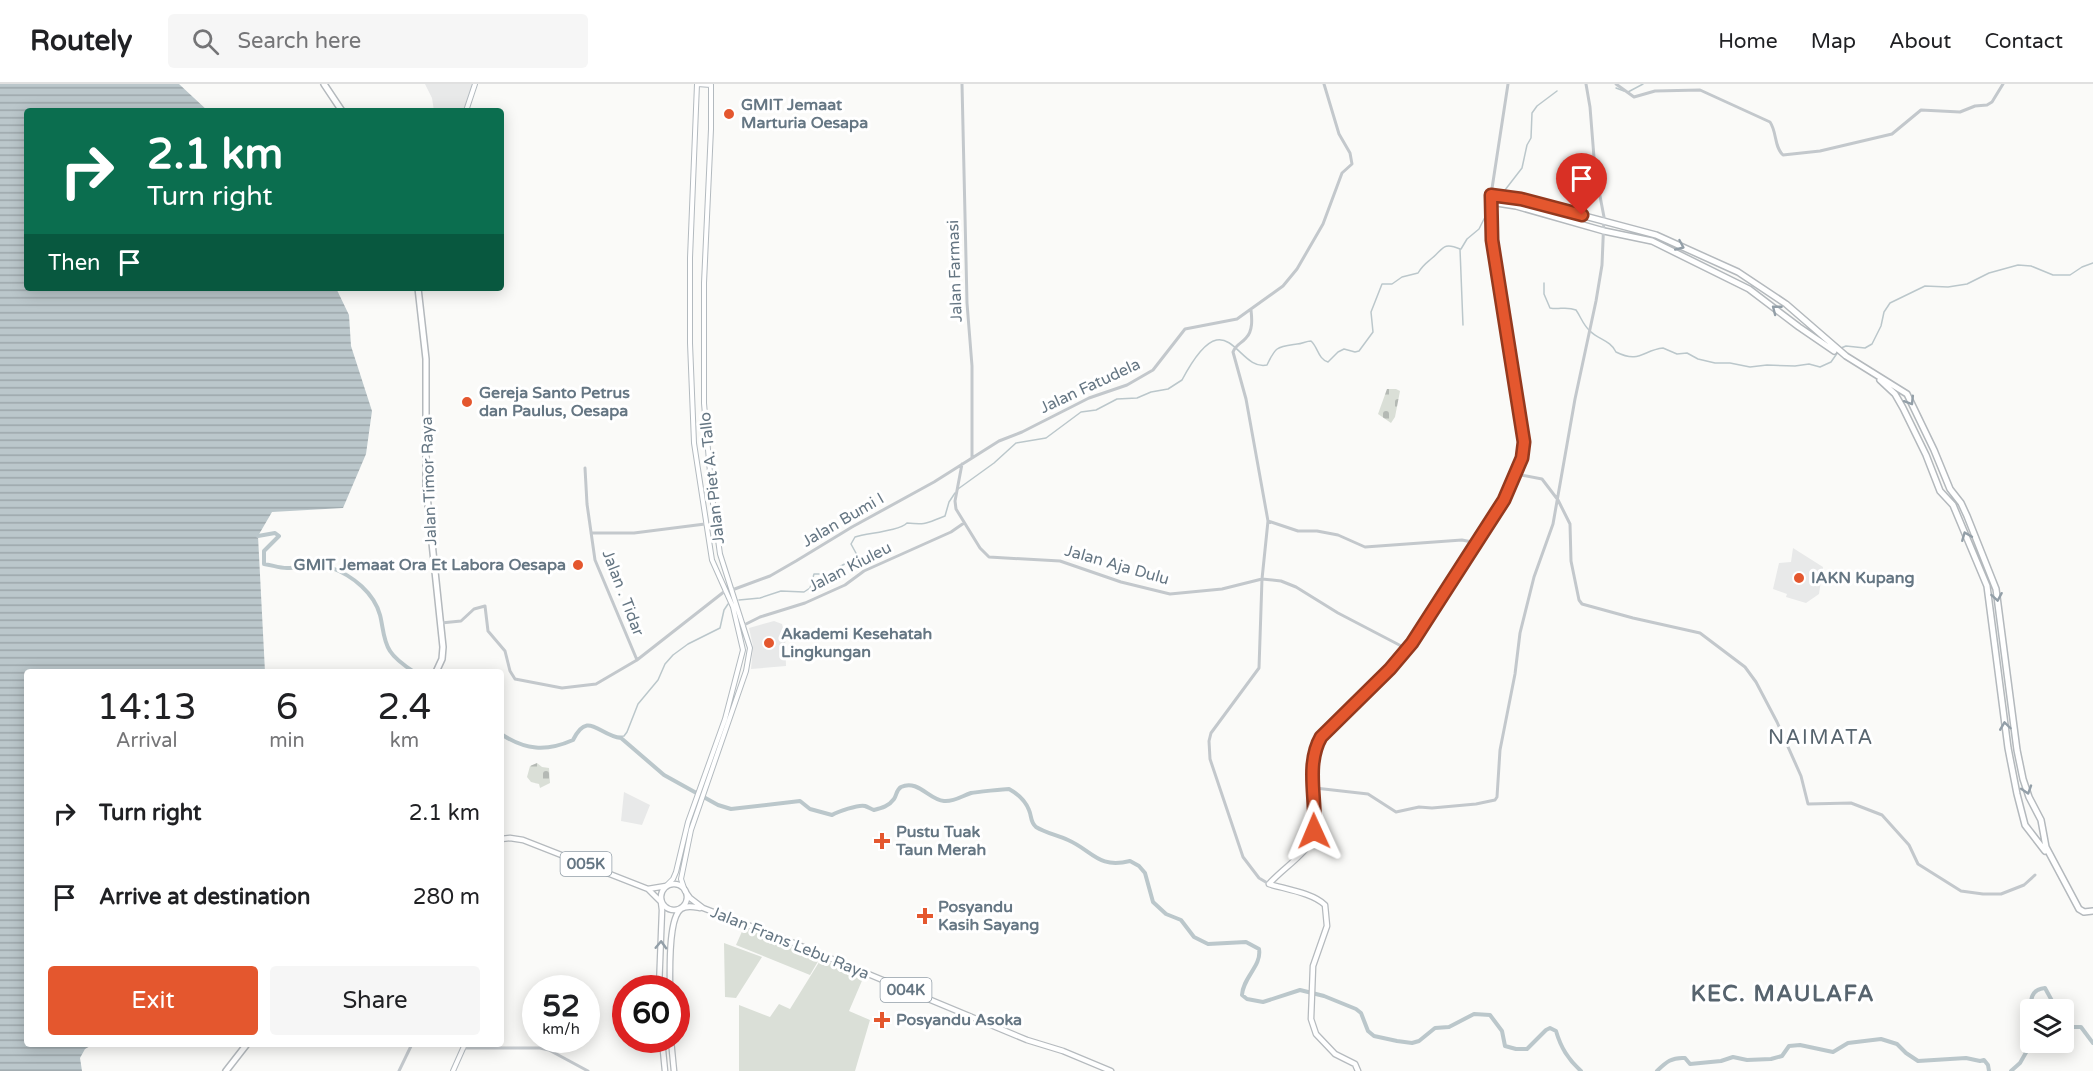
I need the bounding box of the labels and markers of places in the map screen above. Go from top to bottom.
place label: GMIT Jemaat Marturia Oesapa [741,95,868,133]
marker: GMIT Jemaat Marturia Oesapa [722,107,736,121]
pin [1556,153,1607,215]
place label: Gereja Santo Petrus dan Paulus, Oesapa [479,383,630,421]
marker: Gereja Santo Petrus dan Paulus, Oesapa [460,395,474,409]
place label: GMIT Jemaat Ora Et Labora Oesapa [294,555,566,575]
marker: GMIT Jemaat Ora Et Labora Oesapa [571,558,585,572]
place label: IAKN Kupang [1811,568,1915,588]
marker: IAKN Kupang [1792,571,1806,585]
place label: Akademi Kesehatah Lingkungan [781,624,932,662]
marker: Akademi Kesehatah Lingkungan [762,636,776,650]
place label: Pustu Tuak Taun Merah [895,822,986,860]
marker: Pustu Tuak Taun Merah [873,832,891,850]
place label: Posyandu Kasih Sayang [938,897,1039,935]
marker: Posyandu Kasih Sayang [916,907,934,925]
place label: Posyandu Asoka [896,1010,1022,1030]
marker: Posyandu Asoka [873,1011,891,1029]

